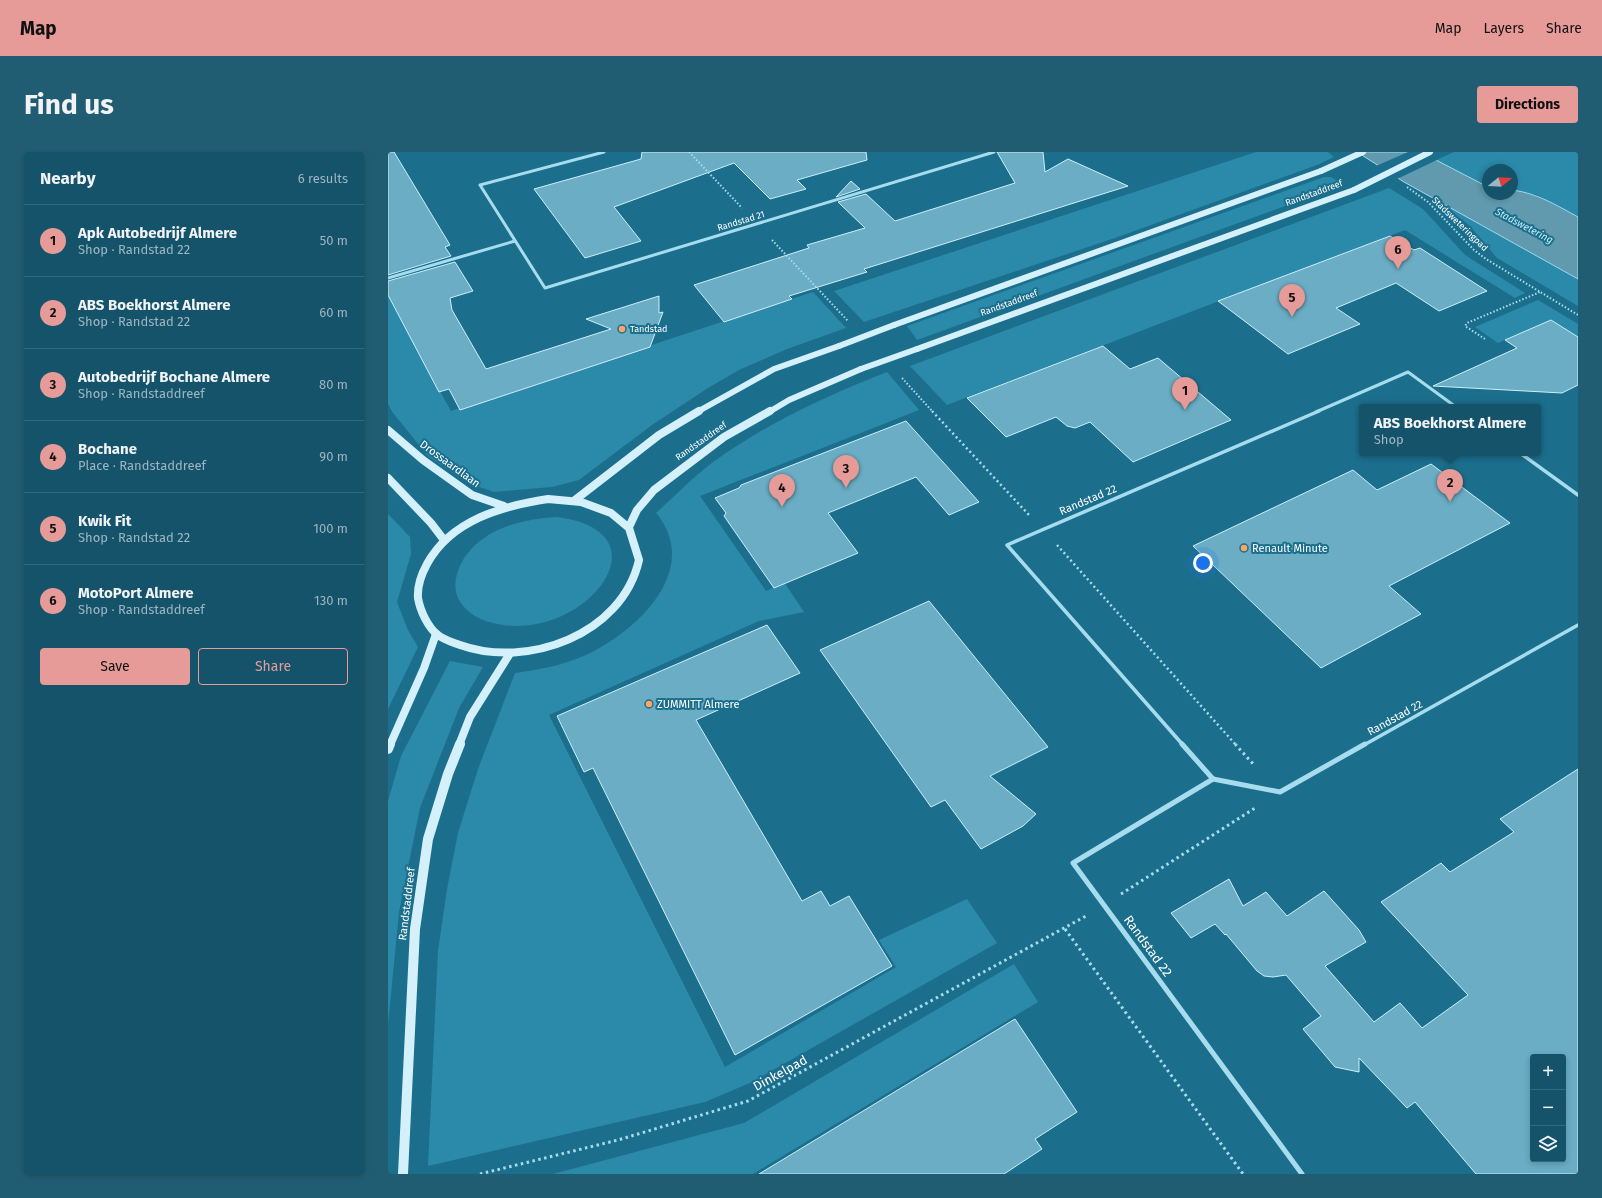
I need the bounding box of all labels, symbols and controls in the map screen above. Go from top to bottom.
text: Map [20,17,57,40]
text: Map [1435,20,1461,37]
text: Layers [1483,20,1524,37]
text: Share [1546,20,1582,37]
button: Directions [1477,86,1578,123]
text: Find us [24,88,114,121]
north arrow [1482,164,1518,200]
text: Nearby [40,168,95,189]
text: 6 results [298,171,348,186]
street label: Randstaddreef [1284,178,1345,208]
street label: Stadsweteringpad [1430,195,1490,253]
water label: Stadswetering [1492,205,1555,246]
street label: Randstad 21 [716,209,766,233]
text: Apk Autobedrijf Almere [78,224,237,242]
text: 1 [50,233,56,248]
text: 50 m [320,233,348,248]
pin: 6 [1385,236,1411,269]
text: Shop · Randstad 22 [78,242,190,257]
pin: 5 [1279,284,1305,317]
street label: Randstaddreef [979,288,1040,318]
text: ABS Boekhorst Almere [78,296,230,314]
text: 2 [50,305,56,320]
text: 60 m [319,305,348,320]
text: Shop · Randstad 22 [78,314,190,329]
marker: Tandstad [617,324,627,334]
place label: Tandstad [630,324,667,334]
text: Autobedrijf Bochane Almere [78,368,270,386]
text: 3 [50,377,56,392]
text: 80 m [319,377,348,392]
pin: 1 [1172,377,1198,410]
text: Shop · Randstaddreef [78,386,205,401]
popup [1359,404,1541,456]
text: ABS Boekhorst Almere [1374,414,1526,432]
street label: Randstaddreef [674,419,729,462]
text: Shop [1374,432,1404,447]
street label: Drossaardlaan [417,438,483,490]
text: Bochane [78,440,137,458]
text: 4 [49,449,57,464]
text: 90 m [319,449,348,464]
pin: 3 [833,455,859,488]
text: Place · Randstaddreef [78,458,206,473]
pin: 2 [1437,469,1463,502]
pin: 4 [769,474,795,507]
street label: Randstad 22 [1057,482,1119,518]
text: Kwik Fit [78,512,132,530]
text: 5 [50,521,56,536]
text: 100 m [313,521,348,536]
text: Shop · Randstad 22 [78,530,190,545]
place label: Renault Minute [1252,542,1328,555]
marker: Renault Minute [1239,543,1249,553]
your location [1193,553,1213,573]
text: MotoPort Almere [78,584,194,602]
text: 6 [49,593,57,608]
text: 130 m [314,593,348,608]
text: Shop · Randstaddreef [78,602,205,617]
button: Save [40,648,190,685]
button: Share [198,648,348,685]
place label: ZUMMITT Almere [657,698,739,711]
street label: Randstad 22 [1365,698,1425,738]
marker: ZUMMITT Almere [644,699,654,709]
street label: Randstaddreef [396,866,418,941]
street label: Randstad 22 [1121,912,1175,980]
street label: Dinkelpad [750,1052,810,1094]
map controls [1530,1054,1566,1162]
button: + [1530,1054,1566,1090]
button: − [1530,1090,1566,1126]
button: layers [1530,1126,1566,1162]

